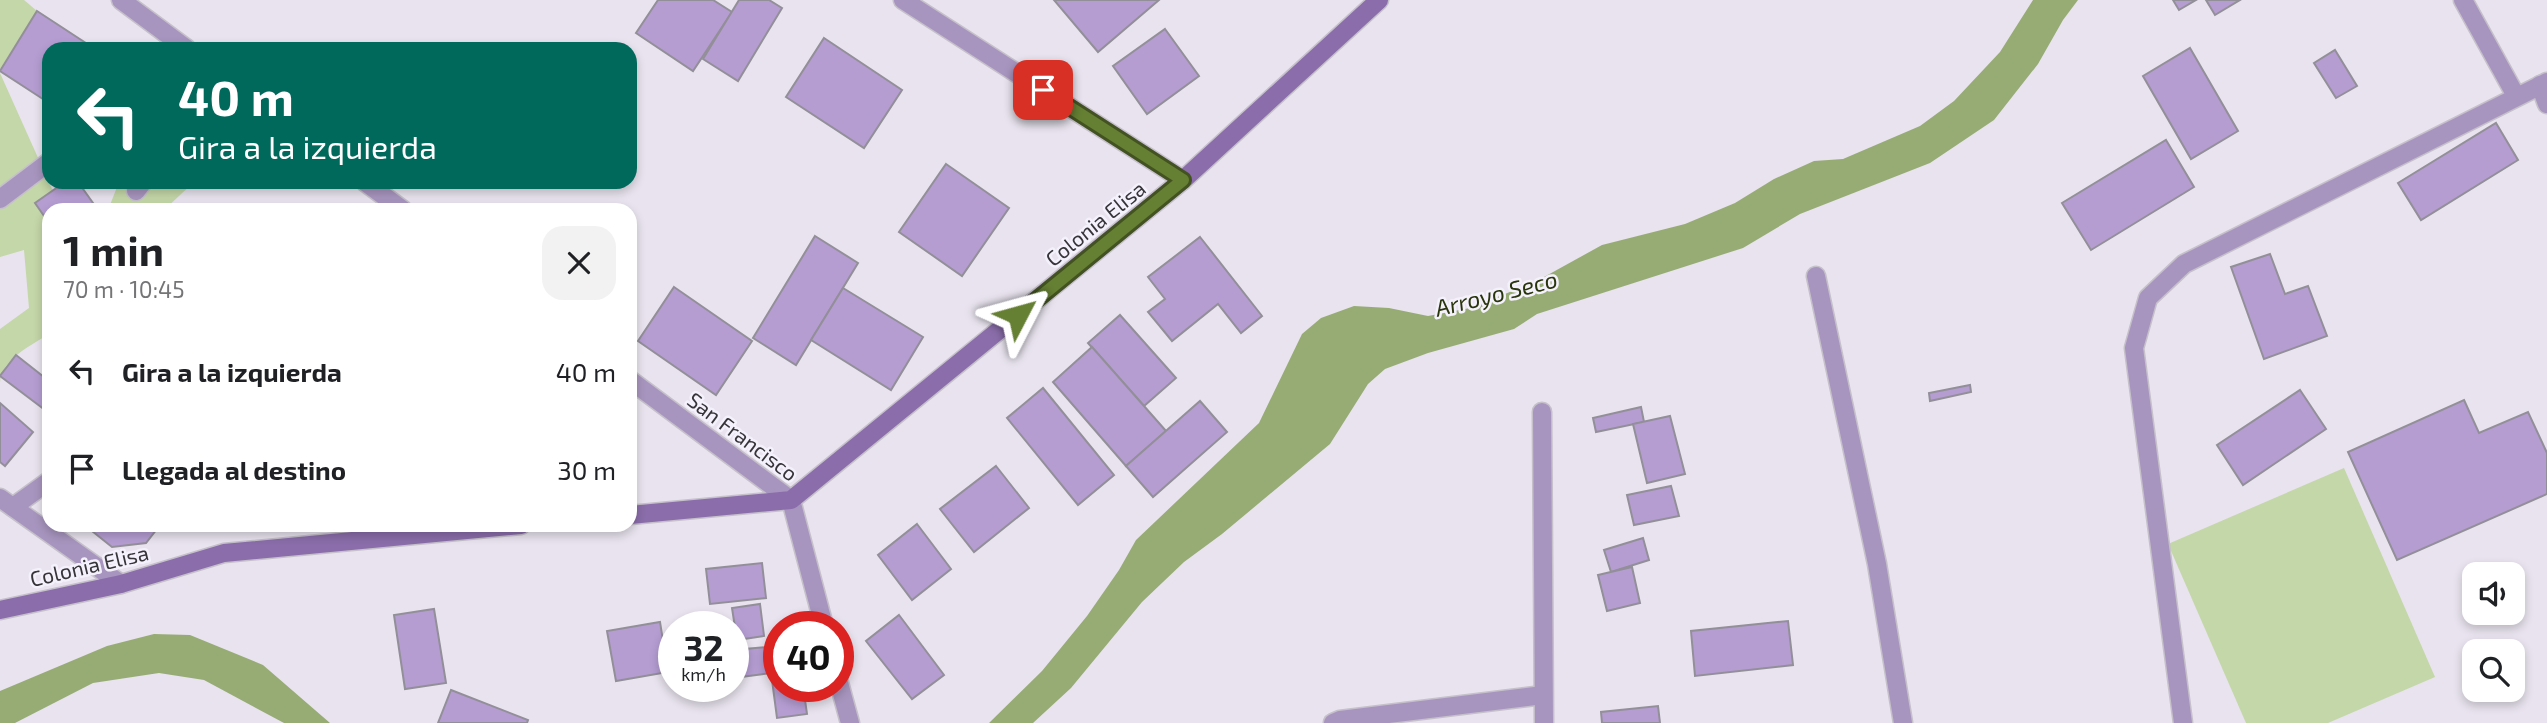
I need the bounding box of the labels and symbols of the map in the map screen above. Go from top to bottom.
pin [1013,60,1073,120]
street label: Colonia Elisa [1040,175,1150,271]
water label: Arroyo Seco [1431,264,1560,322]
position arrow [981,278,1055,352]
street label: San Francisco [683,386,803,486]
street label: Colonia Elisa [27,539,151,591]
speed limit sign: 40 [763,611,854,702]

